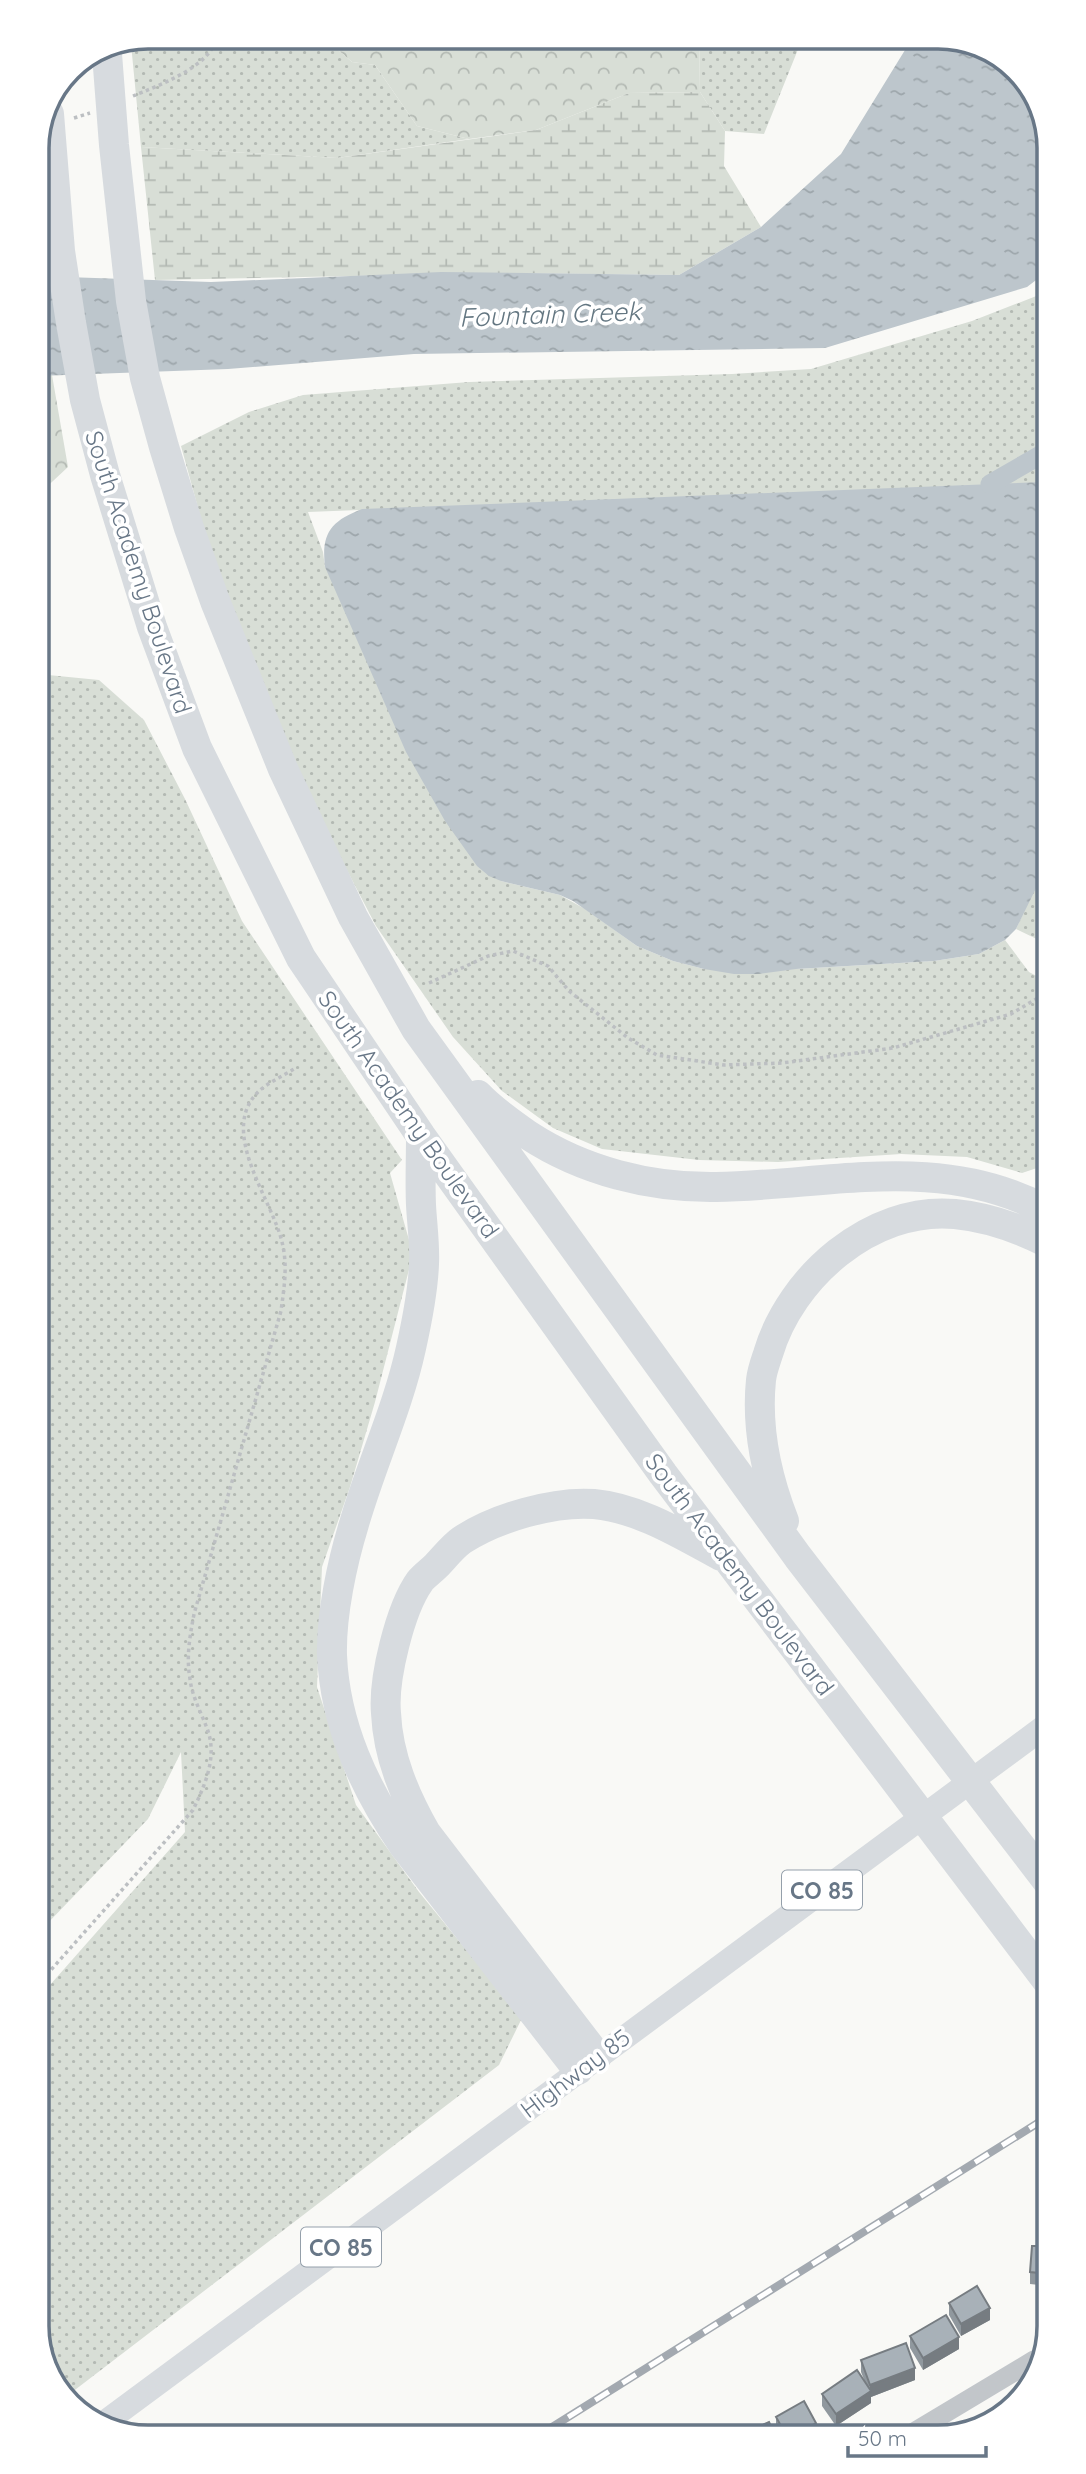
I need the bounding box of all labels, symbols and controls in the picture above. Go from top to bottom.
water label: Fountain Creek [459,294,644,334]
street label: South Academy Boulevard [79,427,199,717]
street label: South Academy Boulevard [312,984,506,1244]
street label: South Academy Boulevard [639,1447,841,1701]
road number: CO 85 [782,1870,862,1910]
street label: Highway 85 [514,2022,636,2124]
road number: CO 85 [301,2228,381,2266]
scale bar [848,2414,986,2458]
text: 50 m [858,2425,907,2451]

